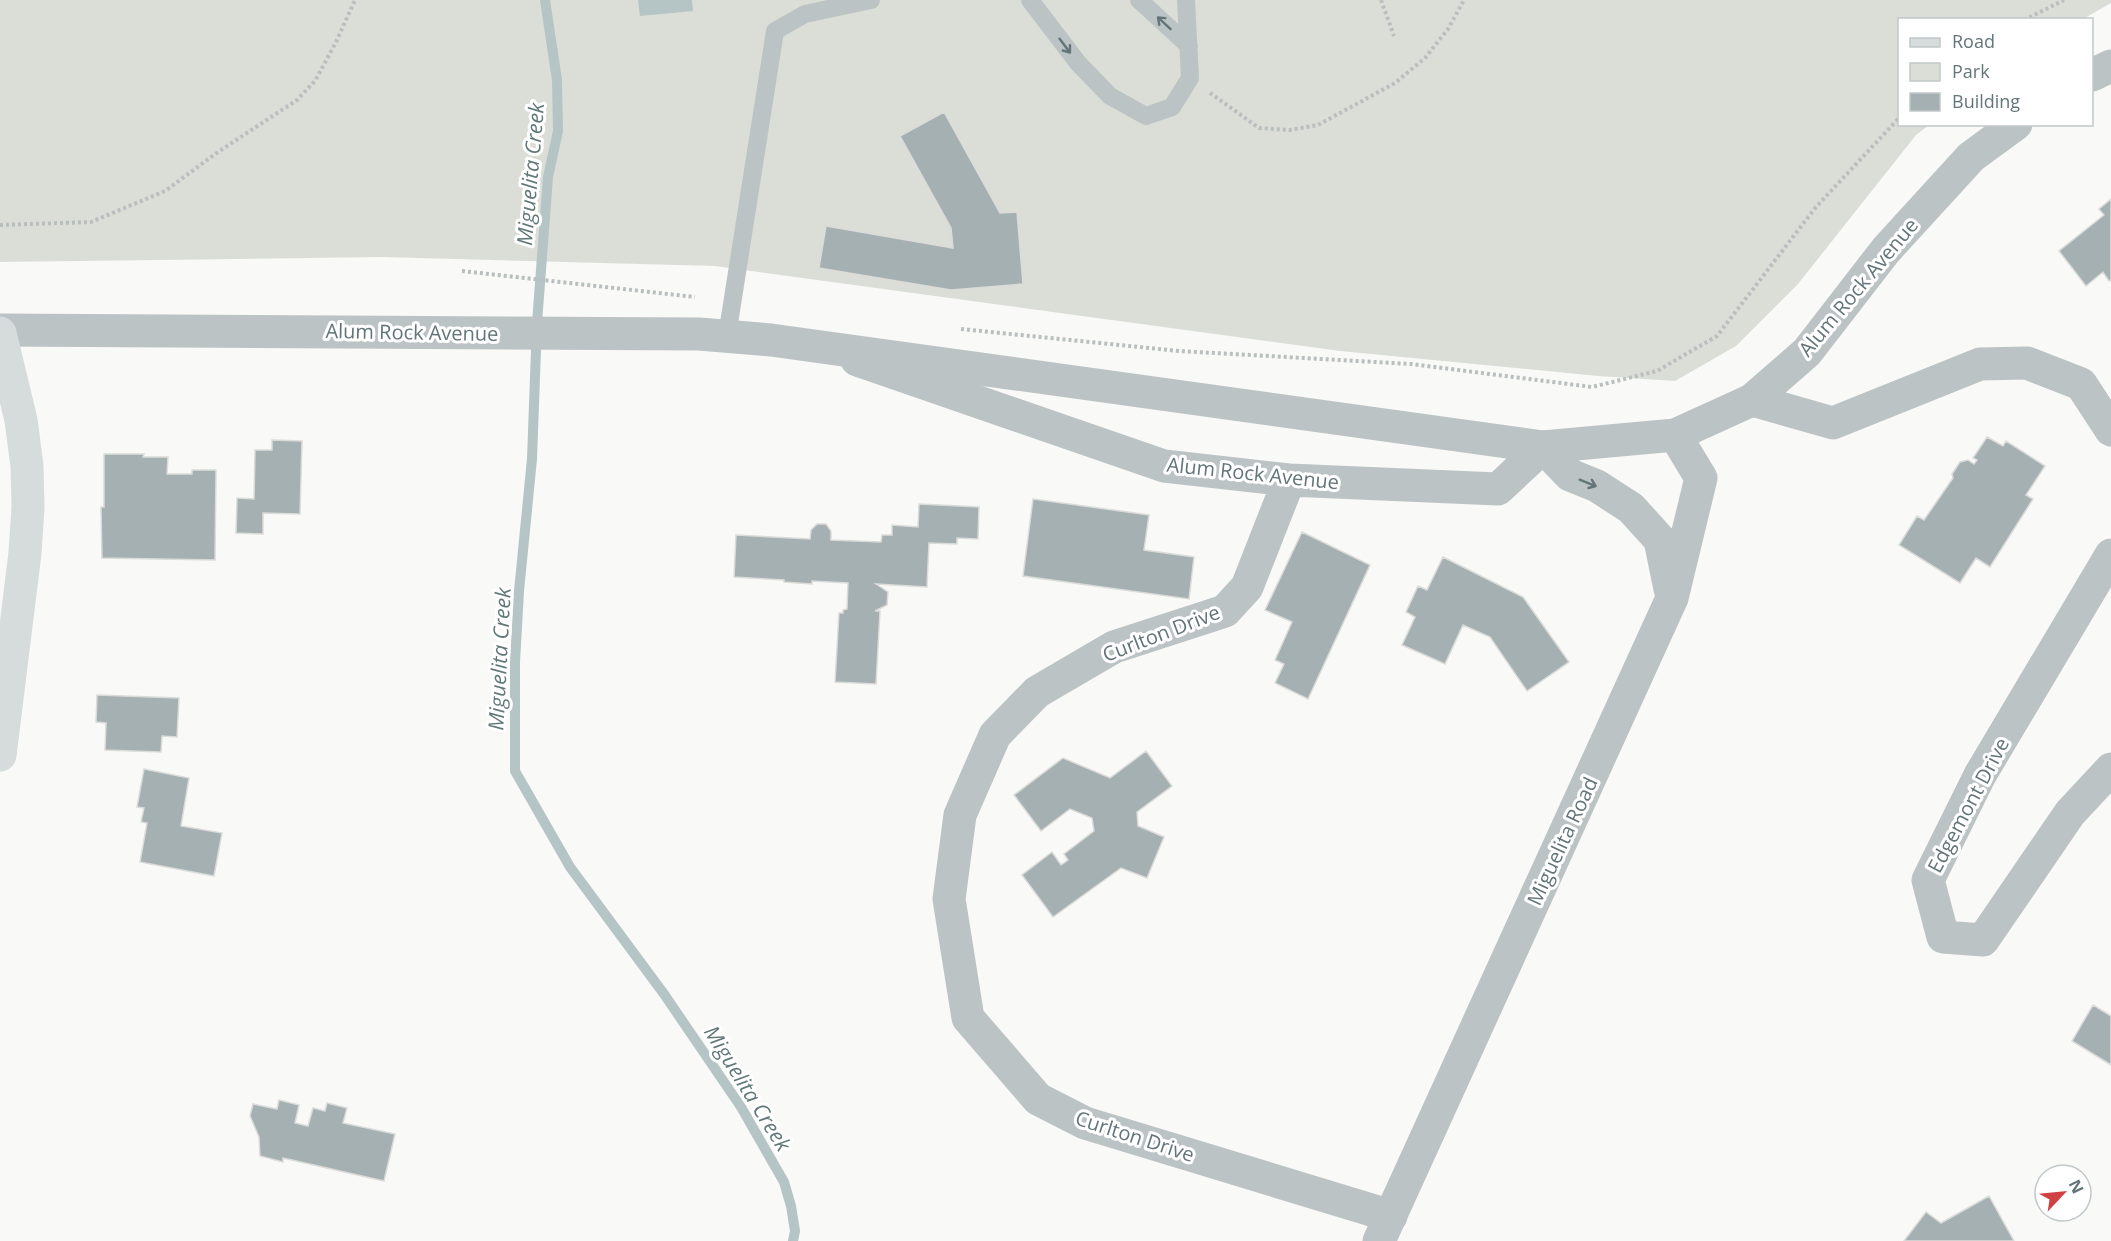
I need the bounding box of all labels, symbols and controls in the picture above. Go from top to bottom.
one-way arrow [1156,16,1171,30]
legend [1898,18,2093,126]
text: Road [1952,29,1995,53]
one-way arrow [1059,38,1072,54]
text: Park [1952,59,1990,83]
text: Building [1952,89,2020,113]
water label: Miguelita Creek [510,101,550,246]
street label: Alum Rock Avenue [1792,212,1924,362]
street label: Alum Rock Avenue [325,317,499,347]
street label: Alum Rock Avenue [1166,451,1340,495]
one-way arrow [1578,478,1597,489]
water label: Miguelita Creek [481,586,517,731]
street label: Curlton Drive [1098,598,1224,668]
street label: Edgemont Drive [1921,733,2015,877]
street label: Miguelita Road [1520,772,1604,910]
water label: Miguelita Creek [698,1020,798,1157]
street label: Curlton Drive [1072,1104,1198,1168]
north arrow [2033,1163,2093,1223]
text: N [2064,1176,2089,1197]

